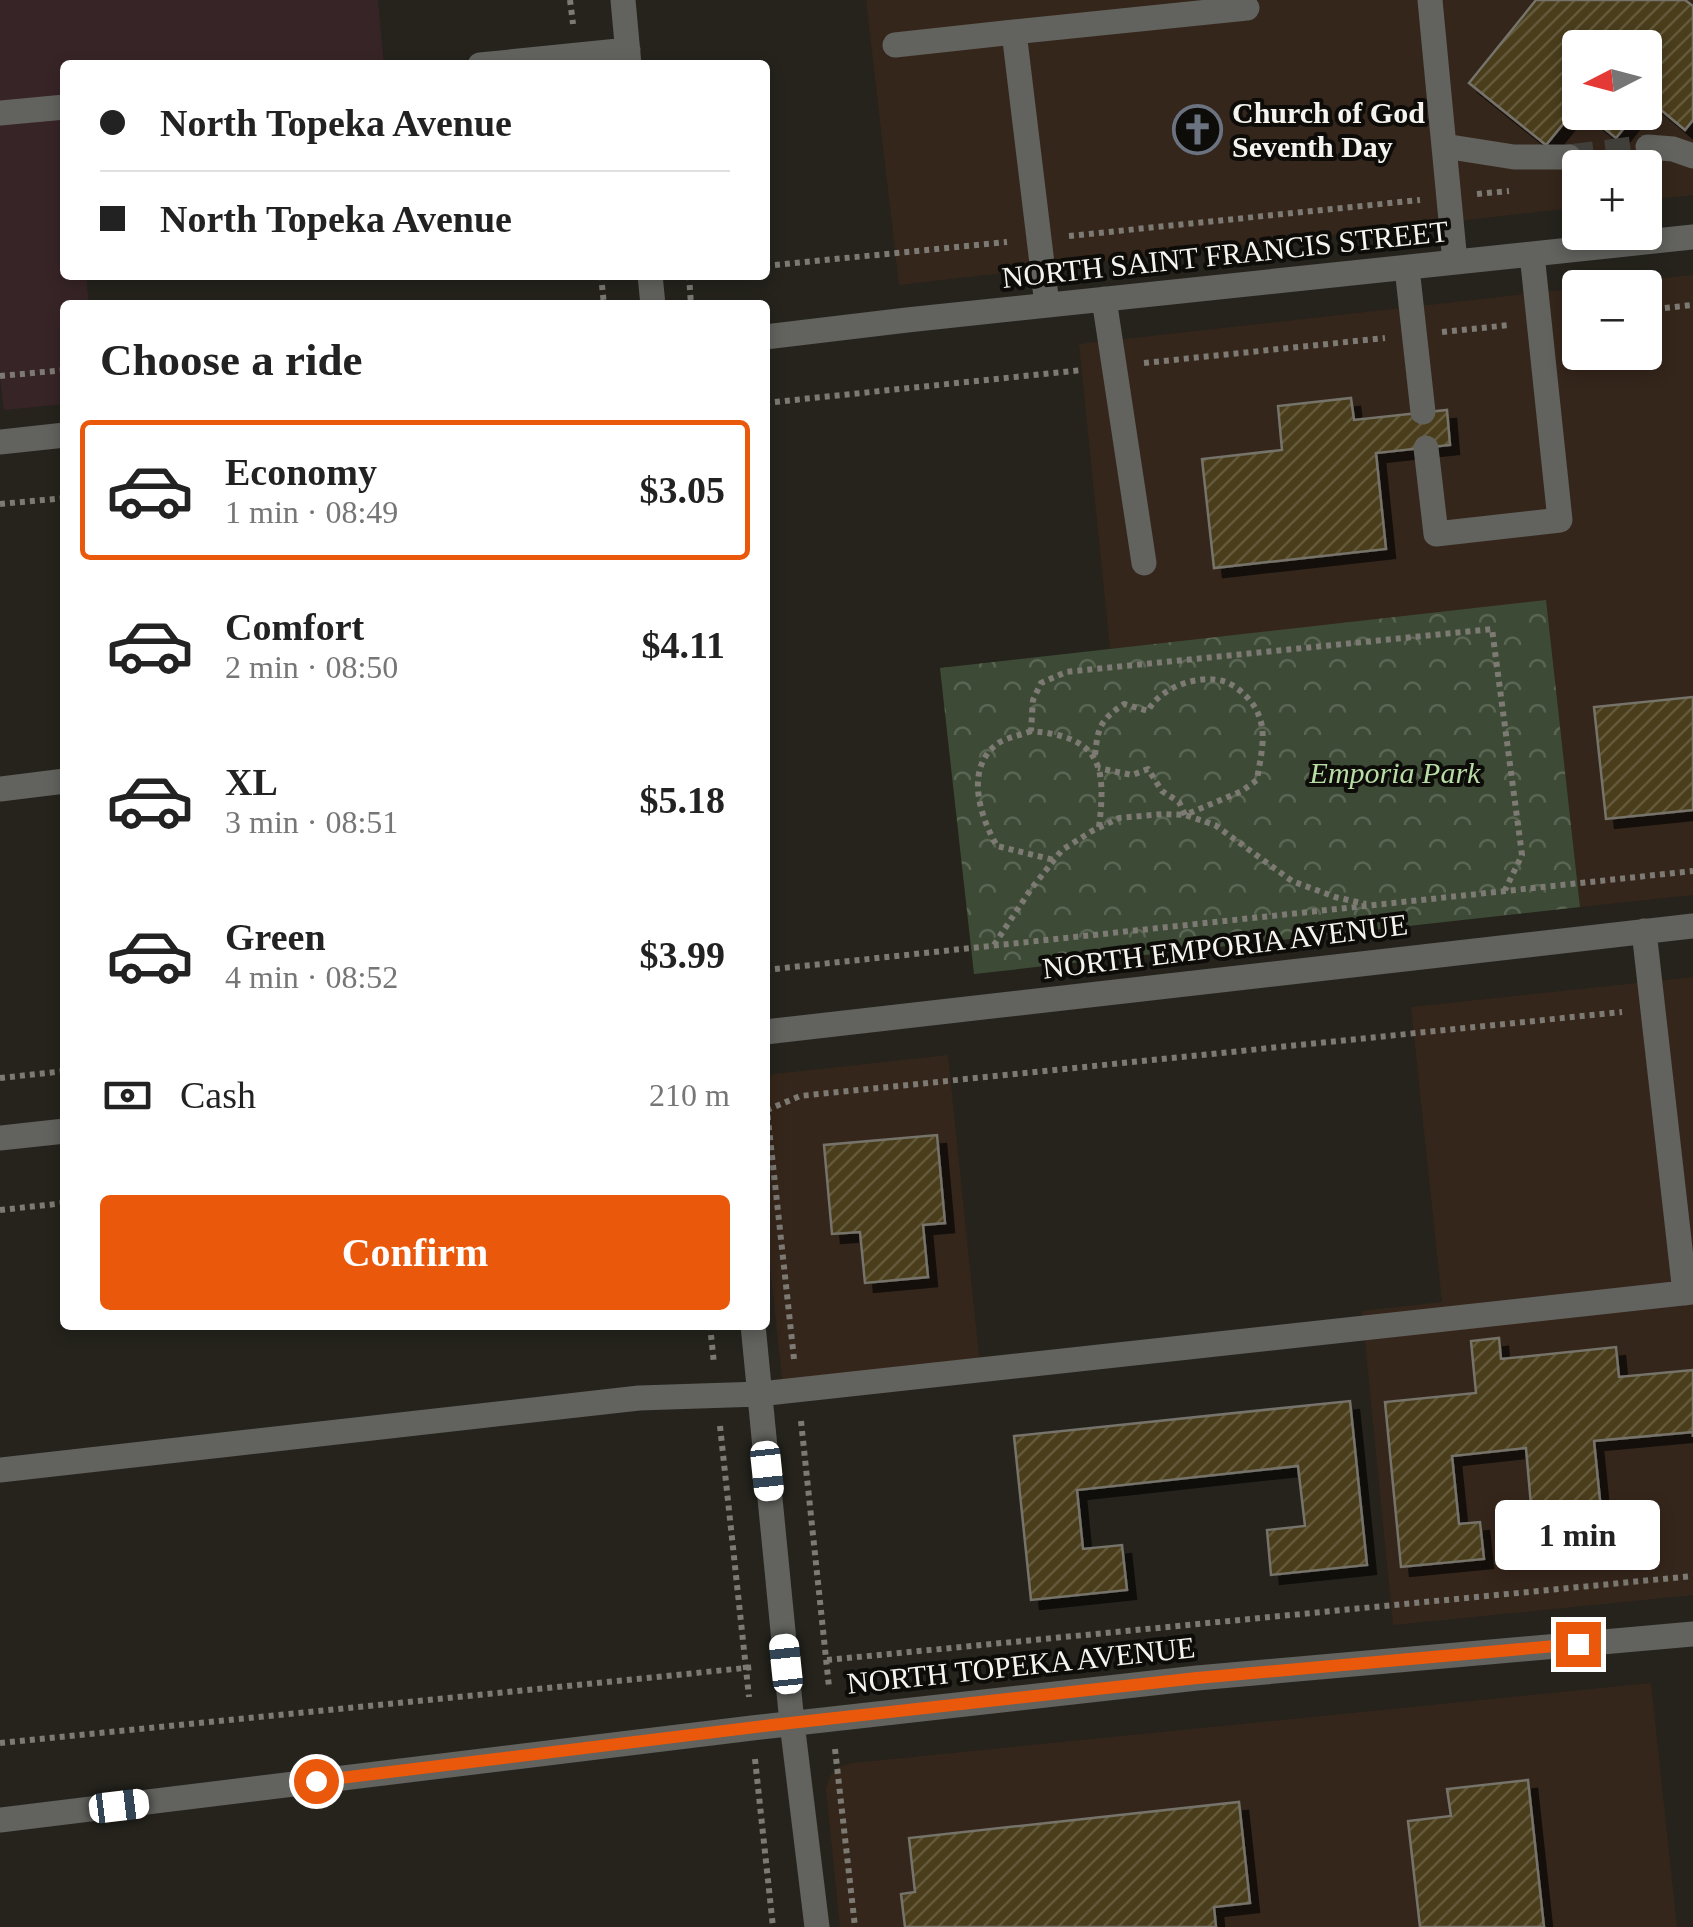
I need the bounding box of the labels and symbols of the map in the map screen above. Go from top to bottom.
north arrow [1562,30,1662,130]
place label: Church of God Seventh Day [1232,96,1425,163]
church icon: Church of God Seventh Day [1171,103,1223,155]
street label: NORTH SAINT FRANCIS STREET [1000,214,1450,294]
park label: Emporia Park [1309,756,1481,789]
street label: NORTH EMPORIA AVENUE [1041,907,1409,985]
car [749,1440,785,1502]
callout: 1 min [1496,1499,1660,1569]
route end [1556,1622,1601,1667]
street label: NORTH TOPEKA AVENUE [845,1630,1197,1700]
car [768,1633,804,1695]
route start [294,1759,339,1804]
car [87,1787,151,1825]

